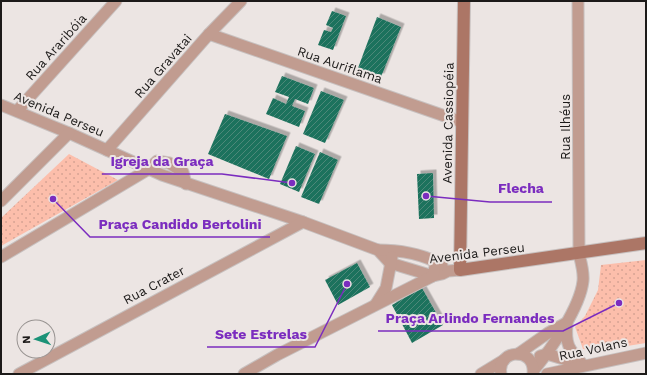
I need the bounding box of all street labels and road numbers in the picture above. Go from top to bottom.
street label: Rua Araribóia [22,10,90,83]
street label: Rua Gravatai [131,31,195,101]
street label: Rua Auriflama [296,43,385,87]
street label: Avenida Cassiopéia [439,62,457,184]
street label: Avenida Perseu [12,88,106,140]
street label: Rua Ilhéus [558,94,573,160]
street label: Avenida Perseu [428,240,526,266]
street label: Rua Crater [121,263,187,307]
street label: Rua Volans [557,334,629,364]

